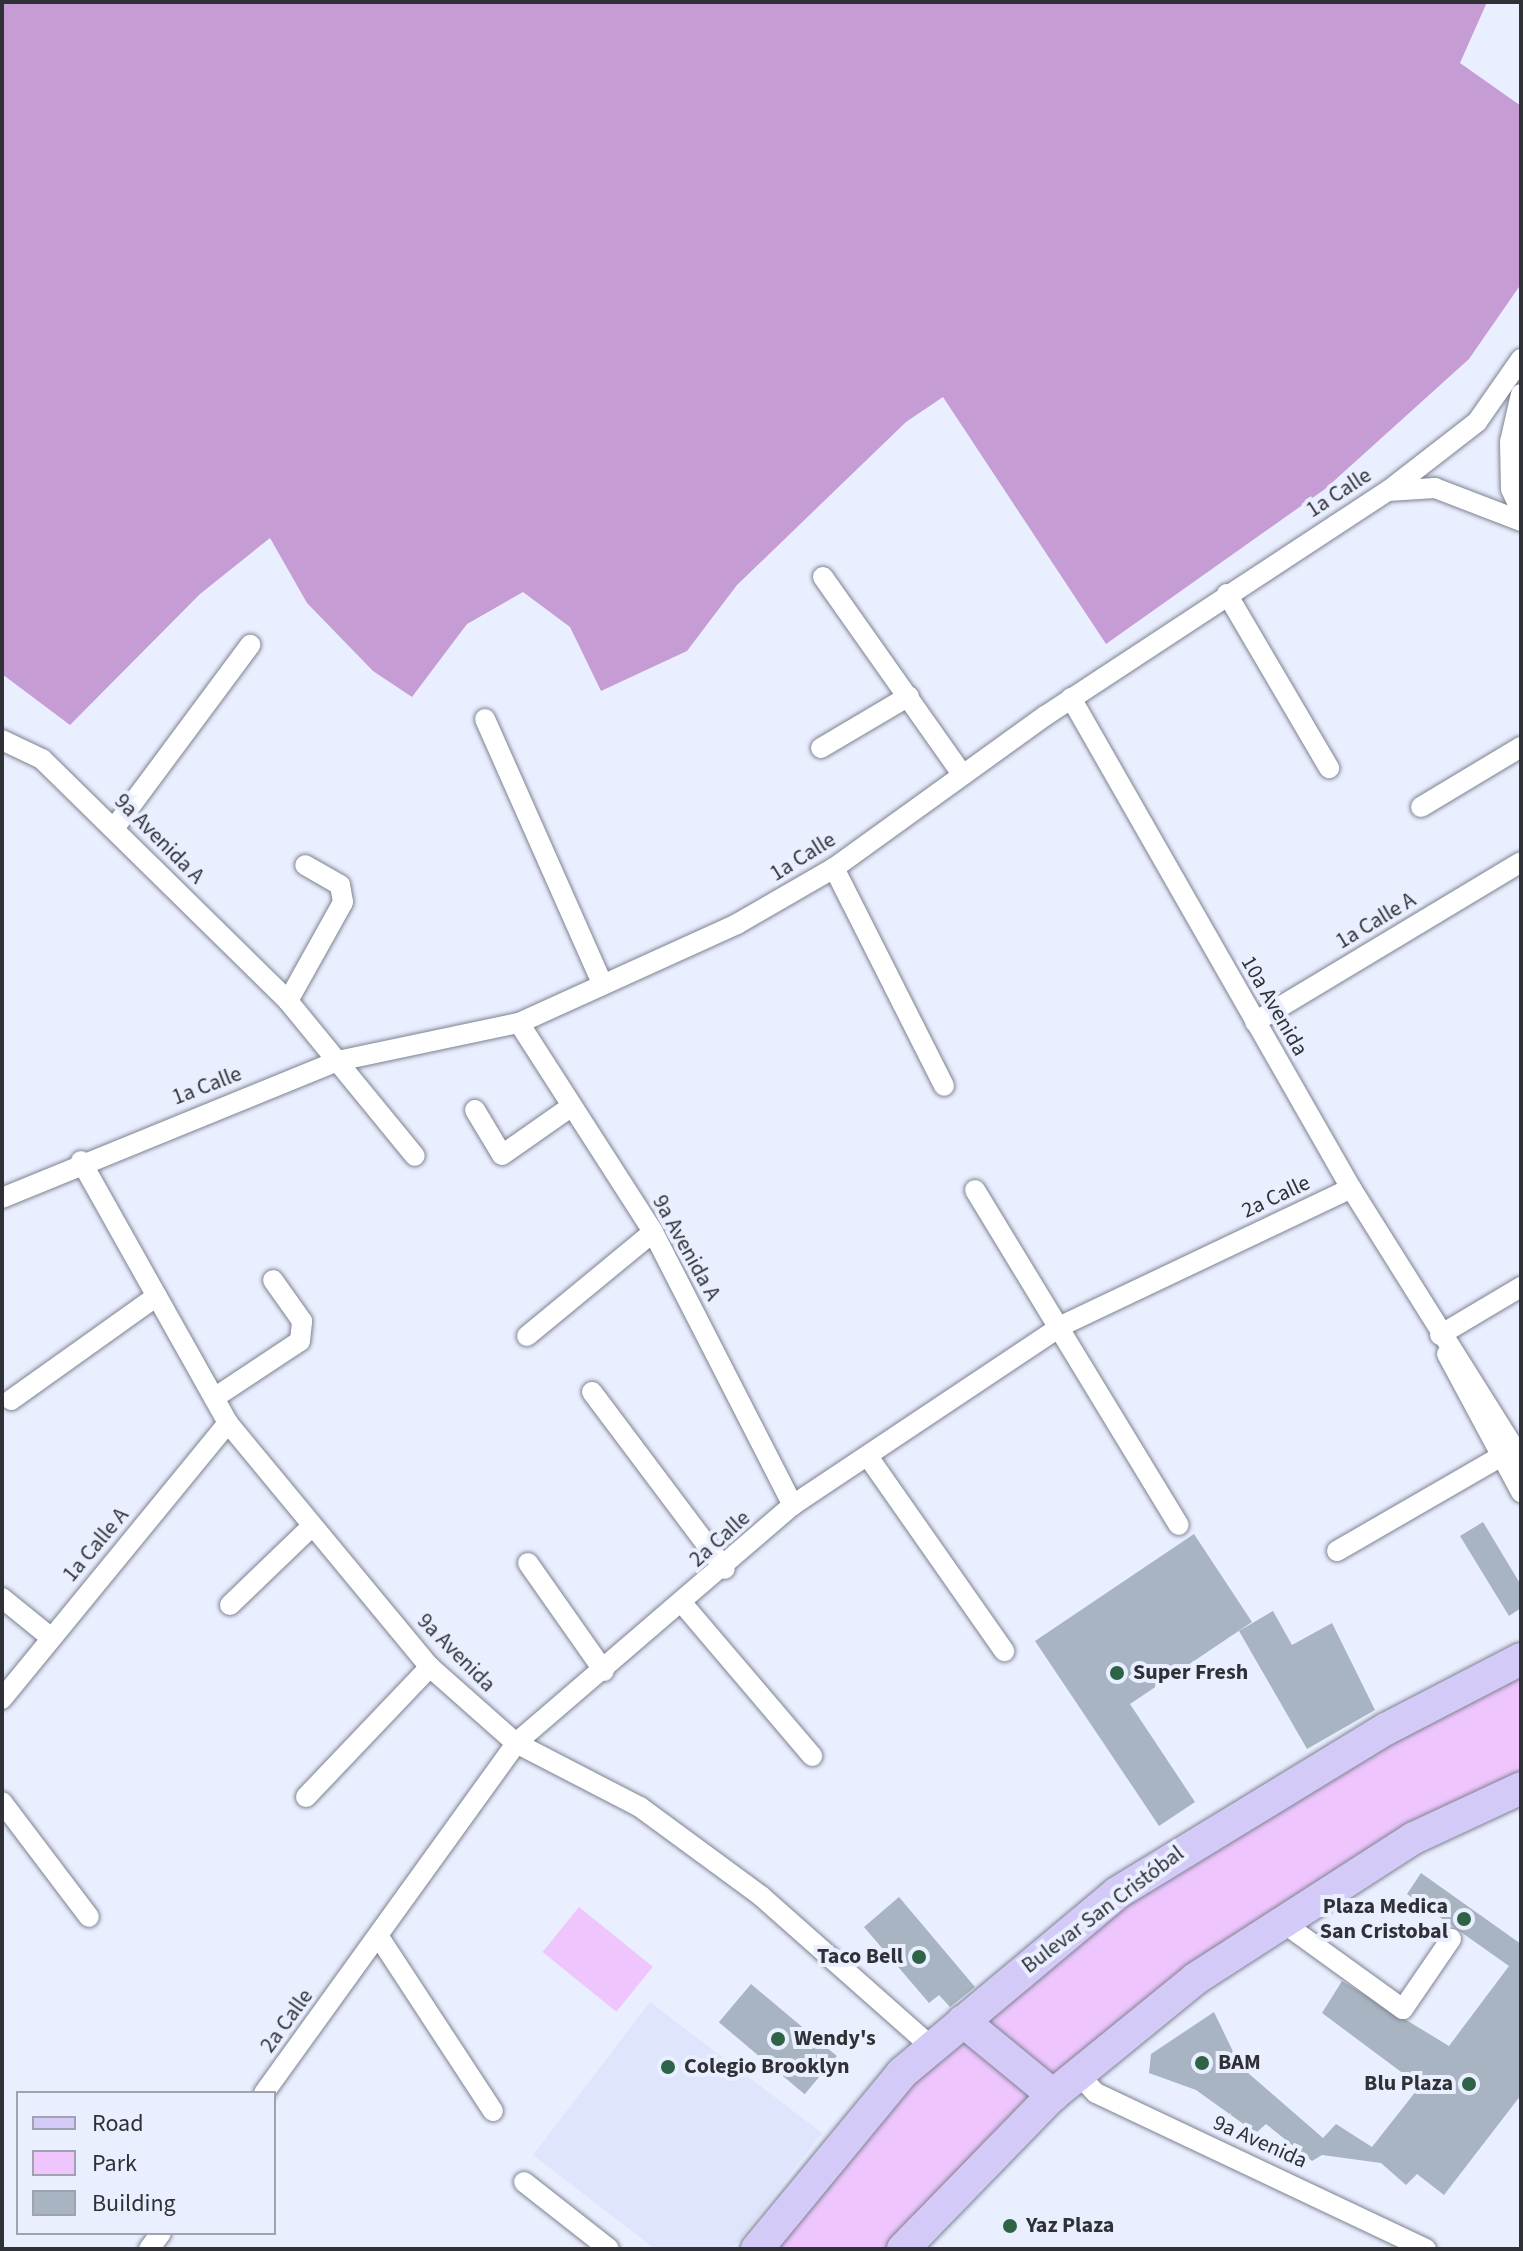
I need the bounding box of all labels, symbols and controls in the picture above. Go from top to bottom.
street label: 1a Calle [1302,462,1376,524]
street label: 9a Avenida A [109,789,209,889]
street label: 1a Calle [765,827,841,887]
street label: 1a Calle A [1331,887,1421,955]
street label: 10a Avenida [1235,951,1313,1061]
street label: 1a Calle [169,1061,245,1111]
street label: 2a Calle [1238,1170,1314,1224]
street label: 9a Avenida A [646,1191,726,1305]
street label: 1a Calle A [57,1503,135,1587]
street label: 2a Calle [684,1505,756,1573]
street label: 9a Avenida [411,1608,501,1698]
place label: Super Fresh [1133,1660,1248,1686]
marker: Super Fresh [1108,1664,1126,1682]
street label: Bulevar San Cristóbal [1017,1841,1189,1979]
place label: Plaza Medica San Cristobal [1320,1893,1448,1944]
marker: Plaza Medica San Cristobal [1455,1910,1473,1928]
place label: Taco Bell [817,1944,903,1970]
marker: Taco Bell [910,1948,928,1966]
street label: 2a Calle [255,1984,319,2058]
place label: Wendy's [794,2026,876,2052]
marker: Wendy's [769,2030,787,2048]
place label: BAM [1218,2050,1261,2076]
place label: Colegio Brooklyn [684,2054,850,2080]
marker: BAM [1193,2054,1211,2072]
marker: Colegio Brooklyn [659,2058,677,2076]
place label: Blu Plaza [1364,2071,1453,2097]
marker: Blu Plaza [1460,2075,1478,2093]
legend [16,2091,276,2235]
text: Road [92,2106,144,2141]
street label: 9a Avenida [1209,2110,1311,2174]
text: Park [92,2146,137,2181]
text: Building [92,2186,176,2221]
place label: Yaz Plaza [1026,2213,1114,2239]
marker: Yaz Plaza [1001,2217,1019,2235]

